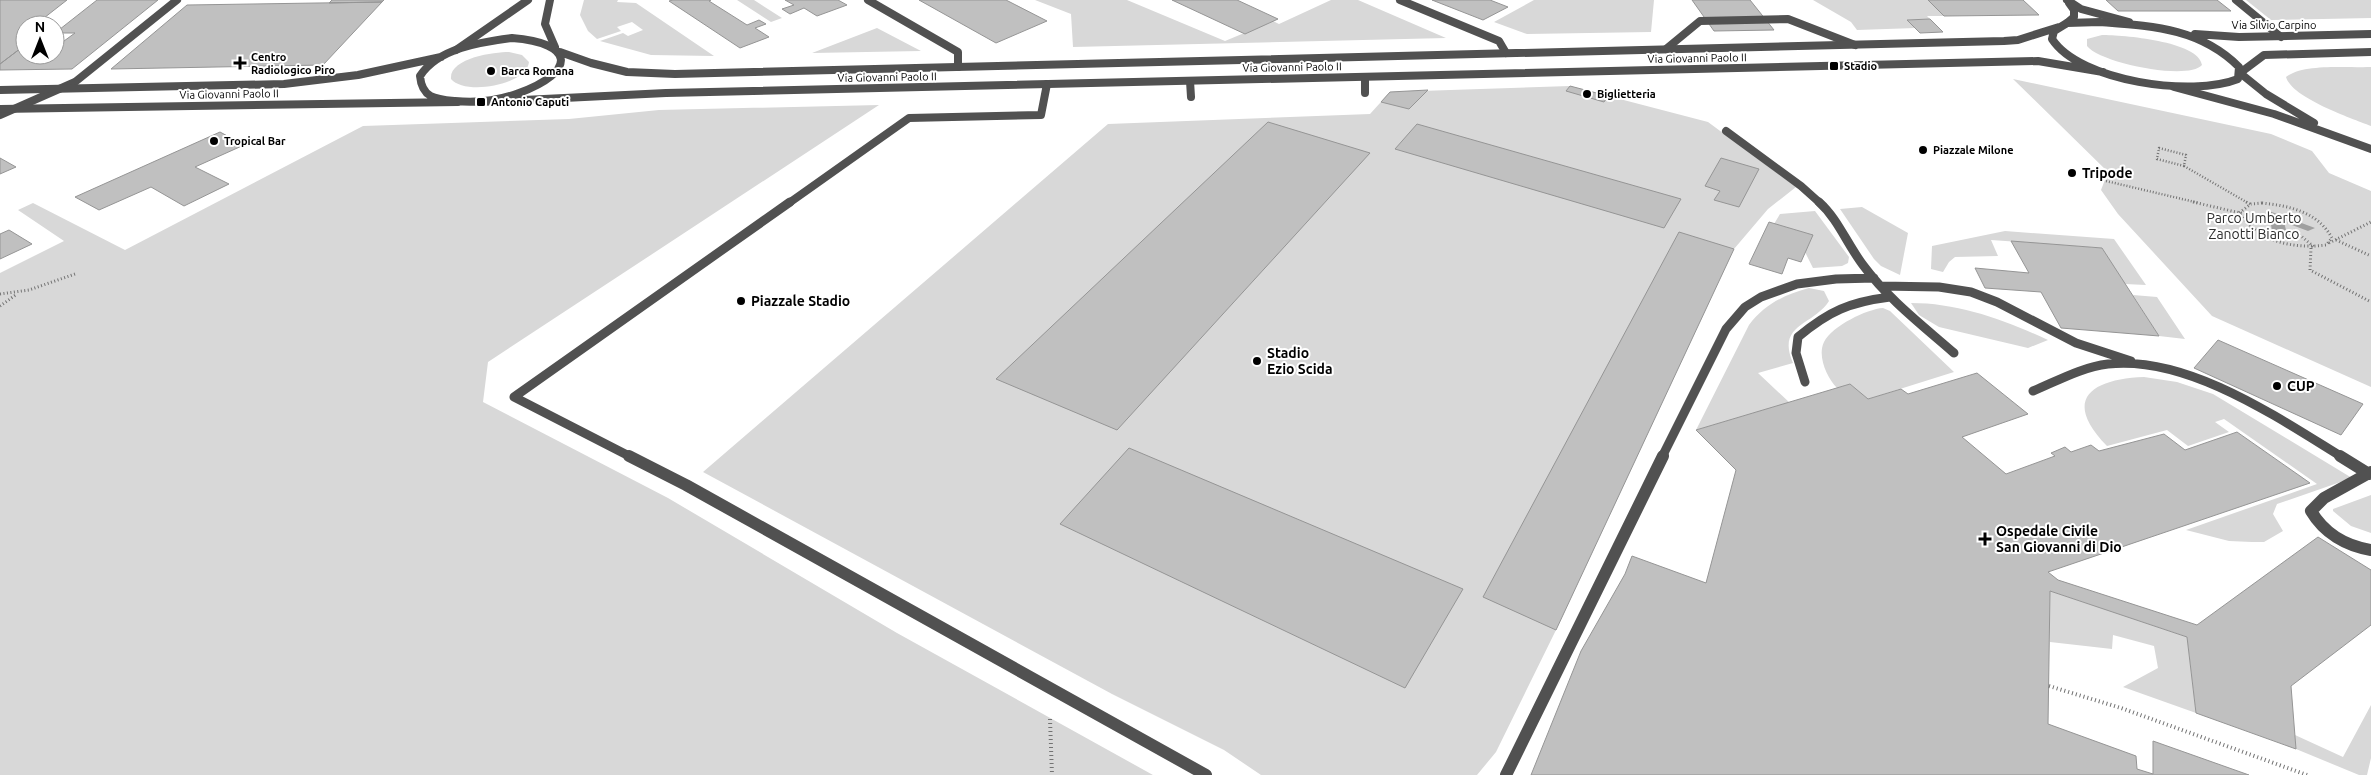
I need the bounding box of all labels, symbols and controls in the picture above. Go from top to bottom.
north arrow [15,15,65,65]
text: N [35,19,45,35]
street label: Via Silvio Carpino [2232,19,2316,31]
place label: Centro Radiologico Piro [251,51,336,76]
street label: Via Giovanni Paolo II [1647,51,1747,65]
marker: Centro Radiologico Piro [233,56,247,70]
street label: Via Giovanni Paolo II [1242,60,1342,74]
marker: Stadio [1828,60,1840,72]
place label: Stadio [1844,60,1877,72]
marker: Barca Romana [485,65,497,77]
place label: Barca Romana [501,65,574,77]
street label: Via Giovanni Paolo II [837,70,937,84]
street label: Via Giovanni Paolo II [179,87,279,101]
marker: Biglietteria [1581,88,1593,100]
place label: Biglietteria [1597,88,1656,100]
marker: Antonio Caputi [475,96,487,108]
place label: Antonio Caputi [491,96,569,108]
marker: Tropical Bar [208,135,220,147]
place label: Tropical Bar [224,135,286,147]
marker: Piazzale Milone [1917,144,1929,156]
place label: Piazzale Milone [1933,144,2013,156]
place label: Tripode [2082,165,2132,181]
marker: Tripode [2066,167,2078,179]
park label: Parco Umberto Zanotti Bianco [2206,210,2302,242]
place label: Piazzale Stadio [751,293,850,309]
marker: Piazzale Stadio [735,295,747,307]
place label: Stadio Ezio Scida [1267,345,1333,377]
marker: Stadio Ezio Scida [1251,355,1263,367]
place label: CUP [2287,378,2315,394]
marker: CUP [2271,380,2283,392]
place label: Ospedale Civile San Giovanni di Dio [1996,523,2122,555]
marker: Ospedale Civile San Giovanni di Dio [1978,532,1992,546]

